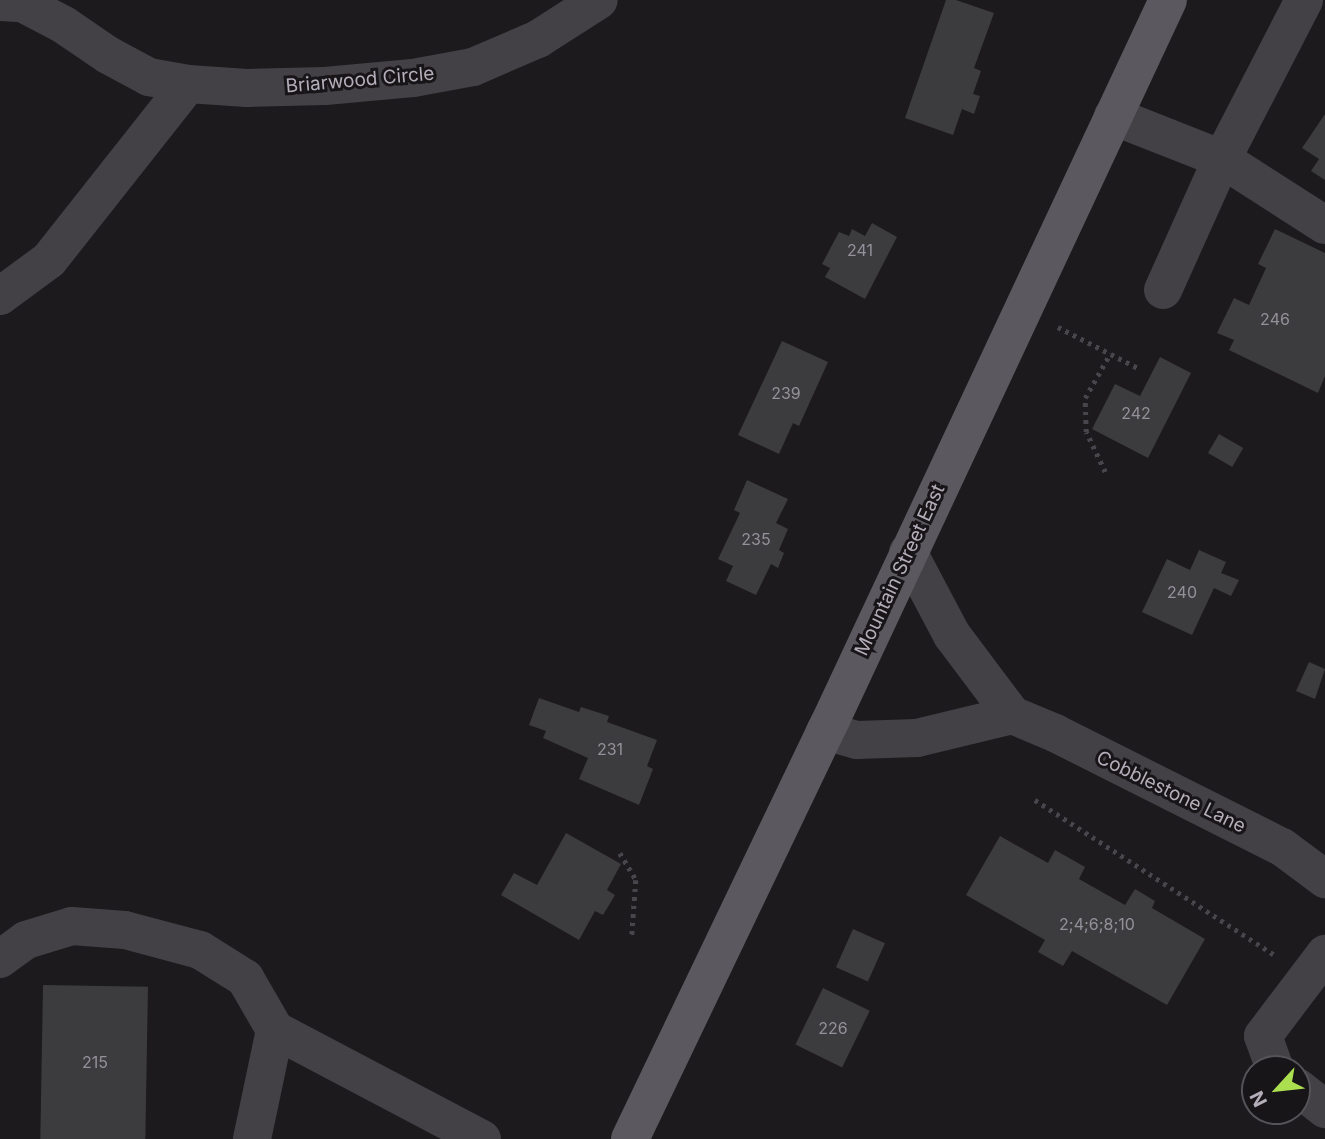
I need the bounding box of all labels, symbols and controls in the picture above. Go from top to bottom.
street label: Briarwood Circle [285,62,435,98]
house number: 241 [847,240,873,260]
house number: 246 [1260,309,1290,329]
house number: 239 [771,383,801,403]
house number: 242 [1121,403,1151,423]
street label: Mountain Street East [850,481,950,659]
house number: 235 [741,529,771,549]
house number: 240 [1167,582,1197,602]
house number: 231 [597,739,623,759]
street label: Cobblestone Lane [1093,746,1249,838]
house number: 2;4;6;8;10 [1059,914,1135,934]
house number: 226 [818,1018,848,1038]
house number: 215 [82,1052,108,1072]
north arrow [1241,1055,1311,1125]
text: N [1245,1087,1272,1111]

